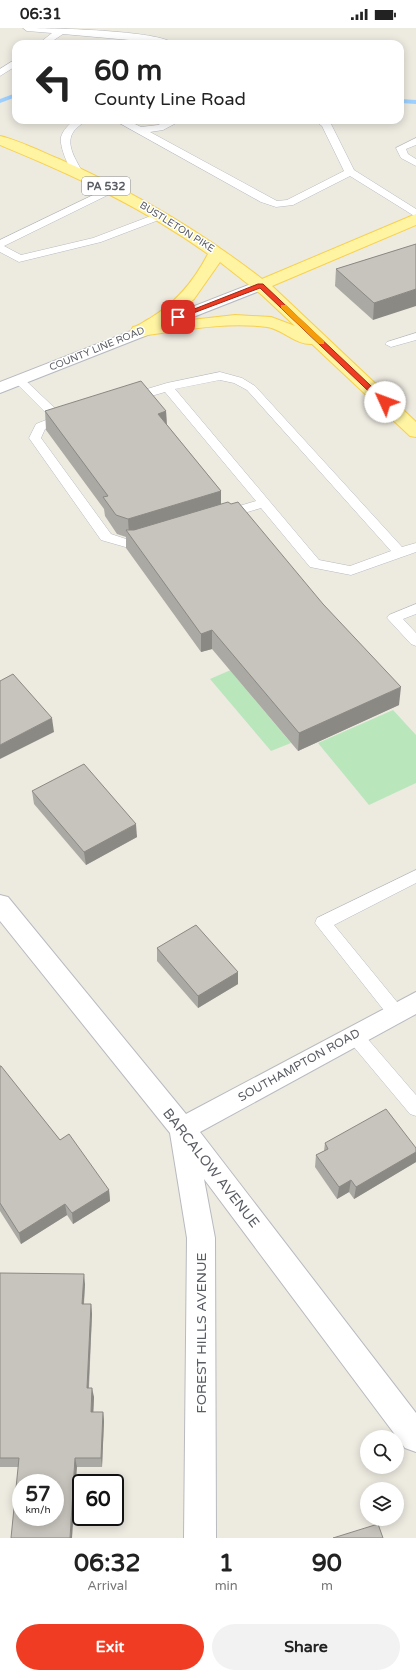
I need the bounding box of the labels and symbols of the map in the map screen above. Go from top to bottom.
road number: PA 532 [82,177,130,195]
street label: BUSTLETON PIKE [137,199,217,255]
pin [161,300,195,334]
street label: COUNTY LINE ROAD [48,324,146,374]
position arrow [364,381,406,423]
street label: SOUTHAMPTON ROAD [236,1026,362,1104]
street label: BARCALOW AVENUE [159,1105,263,1231]
street label: FOREST HILLS AVENUE [193,1252,210,1414]
speed limit sign: 60 [72,1474,124,1526]

